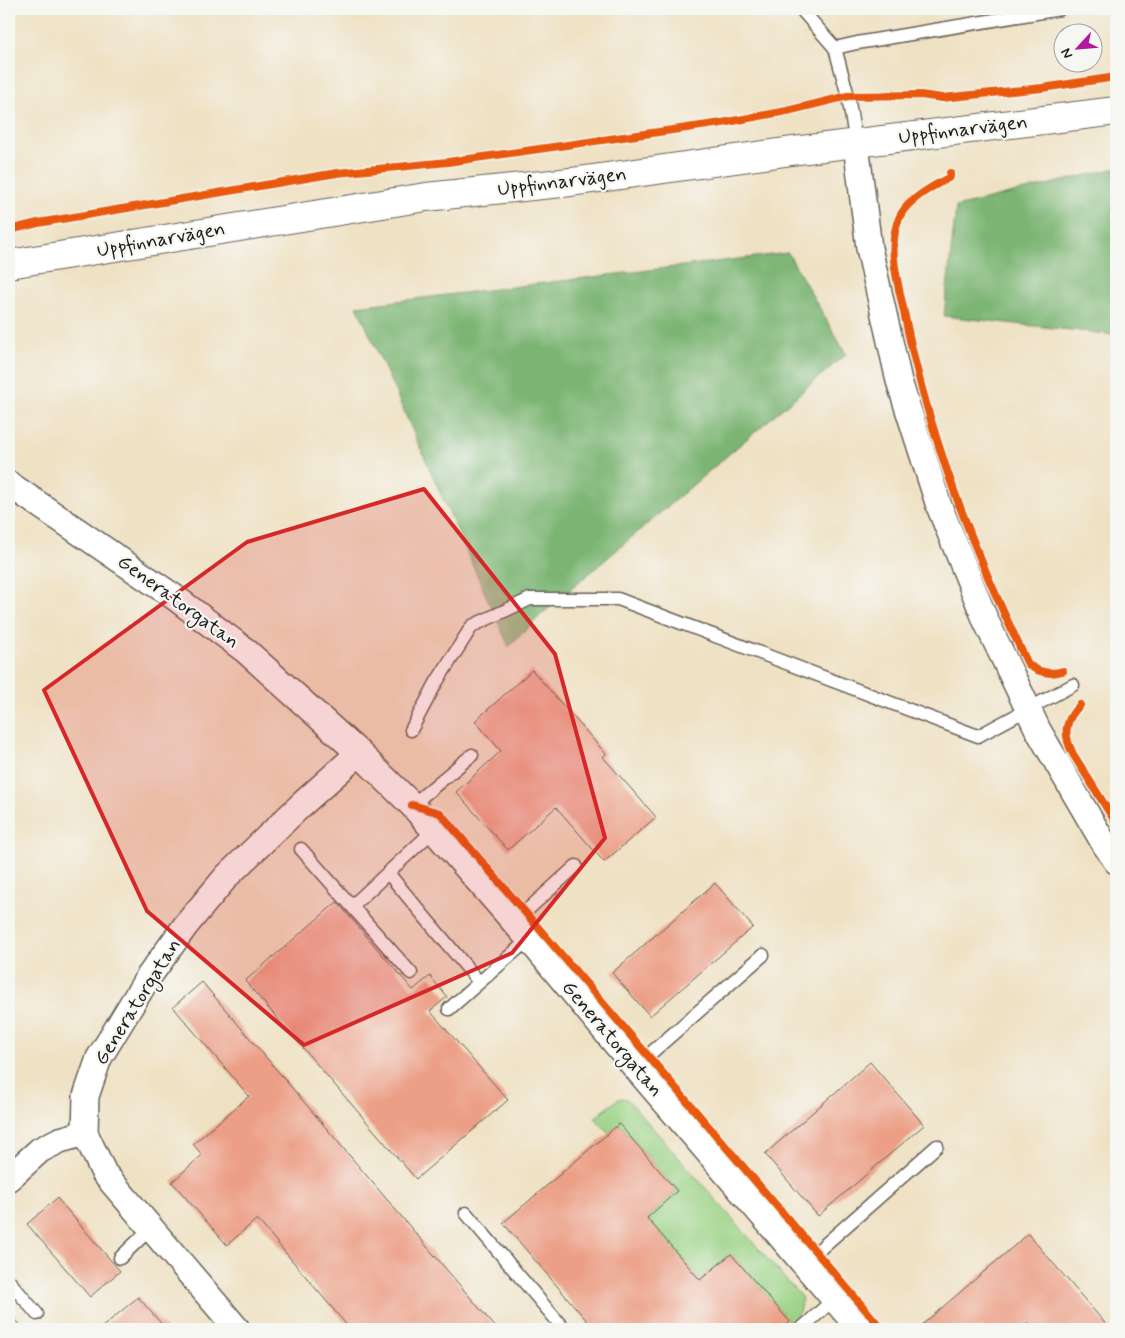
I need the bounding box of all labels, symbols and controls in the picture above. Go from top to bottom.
north arrow [1052,22,1102,72]
text: N [1057,45,1077,61]
street label: Uppfinnarvägen [897,109,1029,151]
street label: Uppfinnarvägen [496,161,628,203]
street label: Uppfinnarvägen [95,215,227,265]
street label: Generatorgatan [111,549,244,656]
street label: Generatorgatan [88,934,189,1071]
street label: Generatorgatan [554,975,669,1104]

